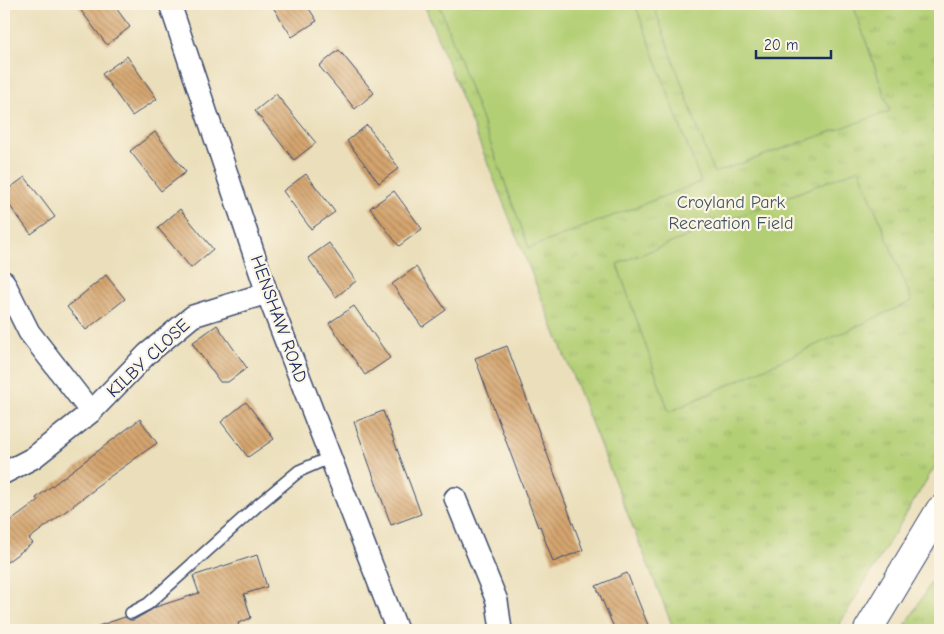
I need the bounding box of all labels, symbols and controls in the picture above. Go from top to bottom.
scale bar [756,28,832,60]
text: 20 m [764,36,798,54]
park label: Croyland Park Recreation Field [668,192,794,234]
street label: HENSHAW ROAD [246,253,311,386]
street label: KILBY CLOSE [102,314,194,402]

